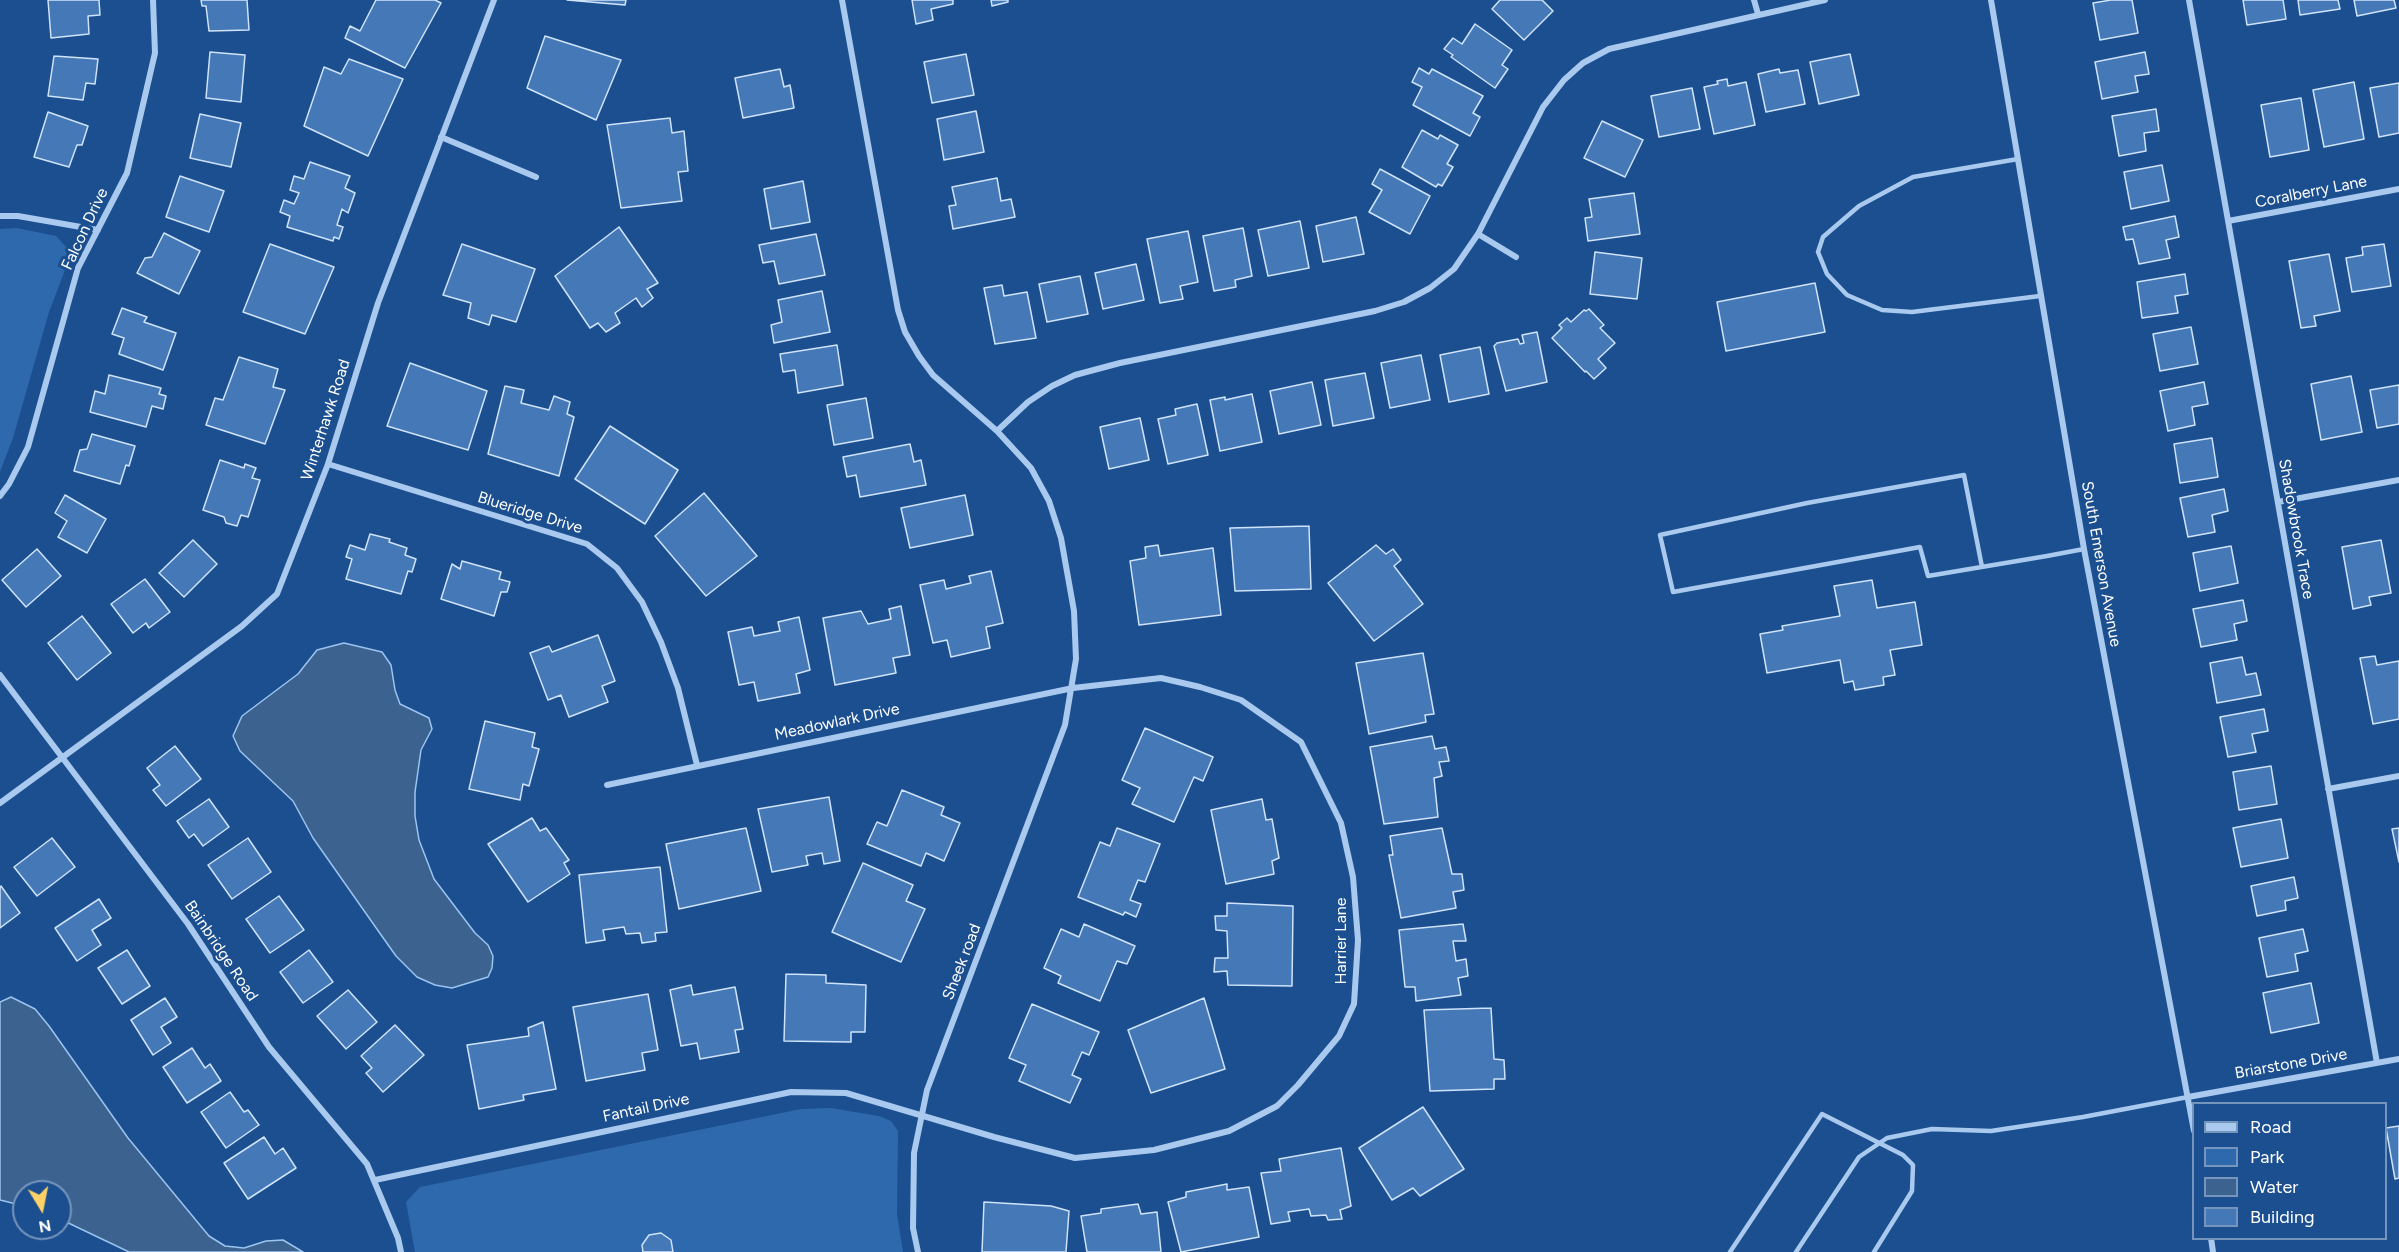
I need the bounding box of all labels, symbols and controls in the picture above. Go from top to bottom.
street label: Coralberry Lane [2254,172,2368,212]
street label: Falcon Drive [58,185,112,273]
street label: Winterhawk Road [297,357,355,483]
street label: Shadowbrook Trace [2274,457,2318,601]
street label: South Emerson Avenue [2077,480,2125,648]
street label: Blueridge Drive [475,488,585,538]
street label: Meadowlark Drive [773,699,901,745]
street label: Bainbridge Road [180,897,262,1005]
street label: Harrier Lane [1331,898,1351,984]
street label: Sheek road [939,921,985,1003]
street label: Briarstone Drive [2233,1045,2349,1083]
street label: Fantail Drive [601,1089,691,1127]
legend [2192,1102,2387,1240]
text: Road [2250,1116,2291,1138]
text: Park [2250,1146,2284,1168]
text: Water [2250,1176,2298,1198]
north arrow [12,1180,72,1240]
text: Building [2250,1206,2315,1228]
text: N [37,1216,53,1237]

